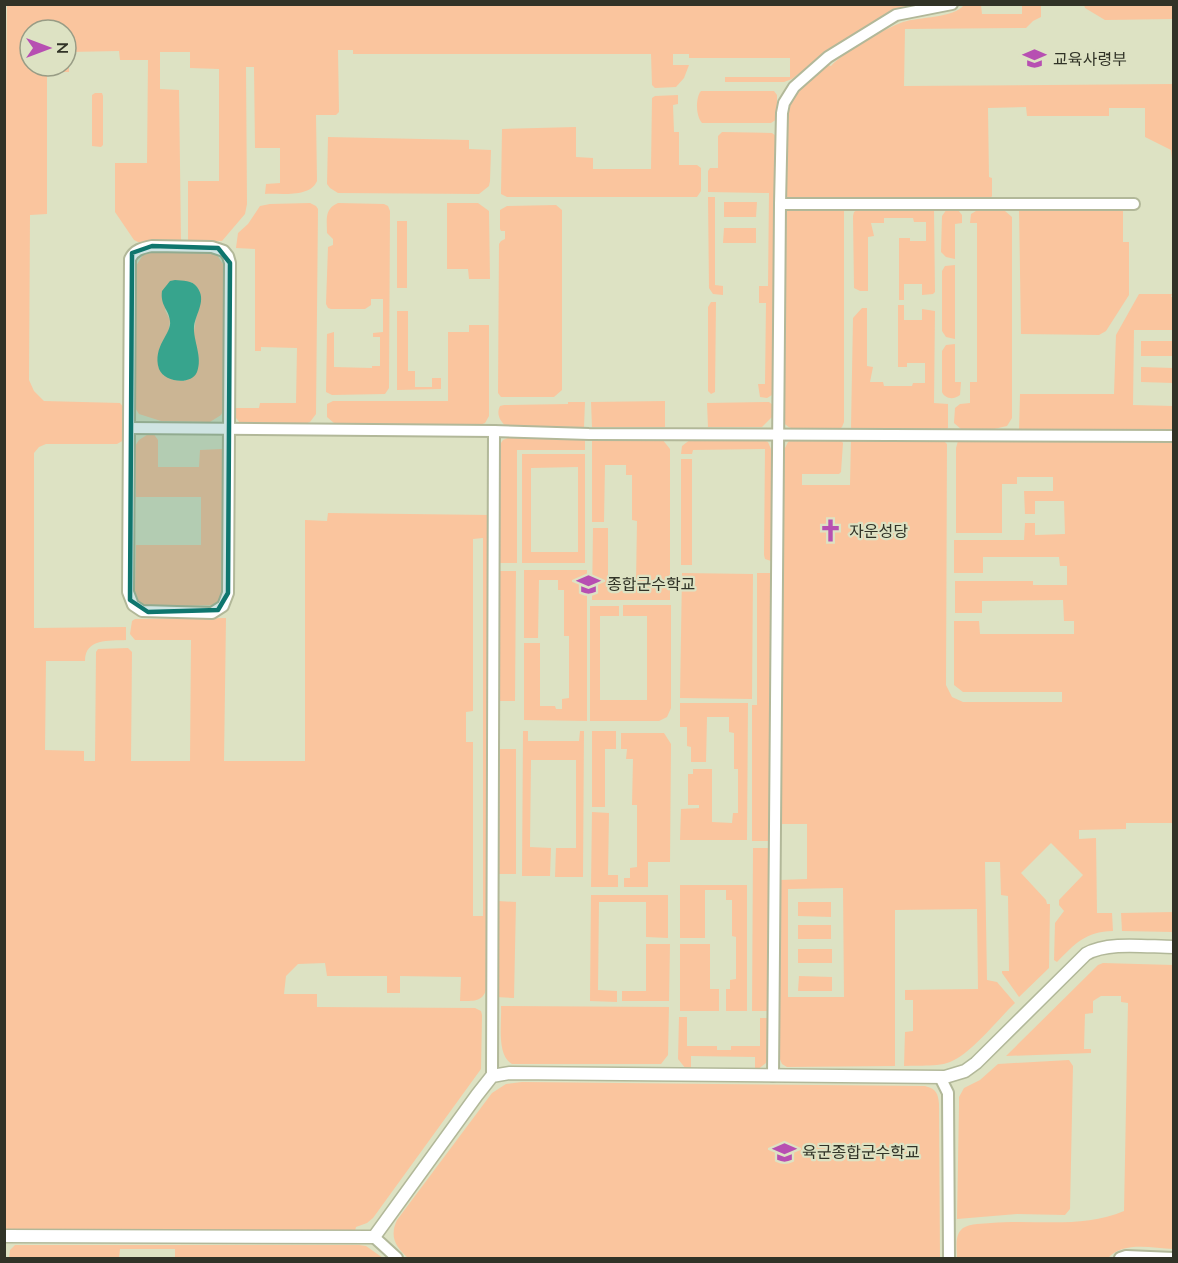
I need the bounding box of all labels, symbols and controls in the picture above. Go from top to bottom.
north arrow [18,18,78,78]
text: N [53,42,73,54]
school or university icon: 교육사령부 [1022,46,1048,72]
place label: 교육사령부 [1053,49,1127,69]
church icon: 자운성당 [818,518,844,544]
place label: 자운성당 [849,521,908,541]
school or university icon: 종합군수학교 [576,571,602,597]
place label: 종합군수학교 [607,574,695,594]
school or university icon: 육군종합군수학교 [771,1139,797,1165]
place label: 육군종합군수학교 [802,1142,920,1162]

